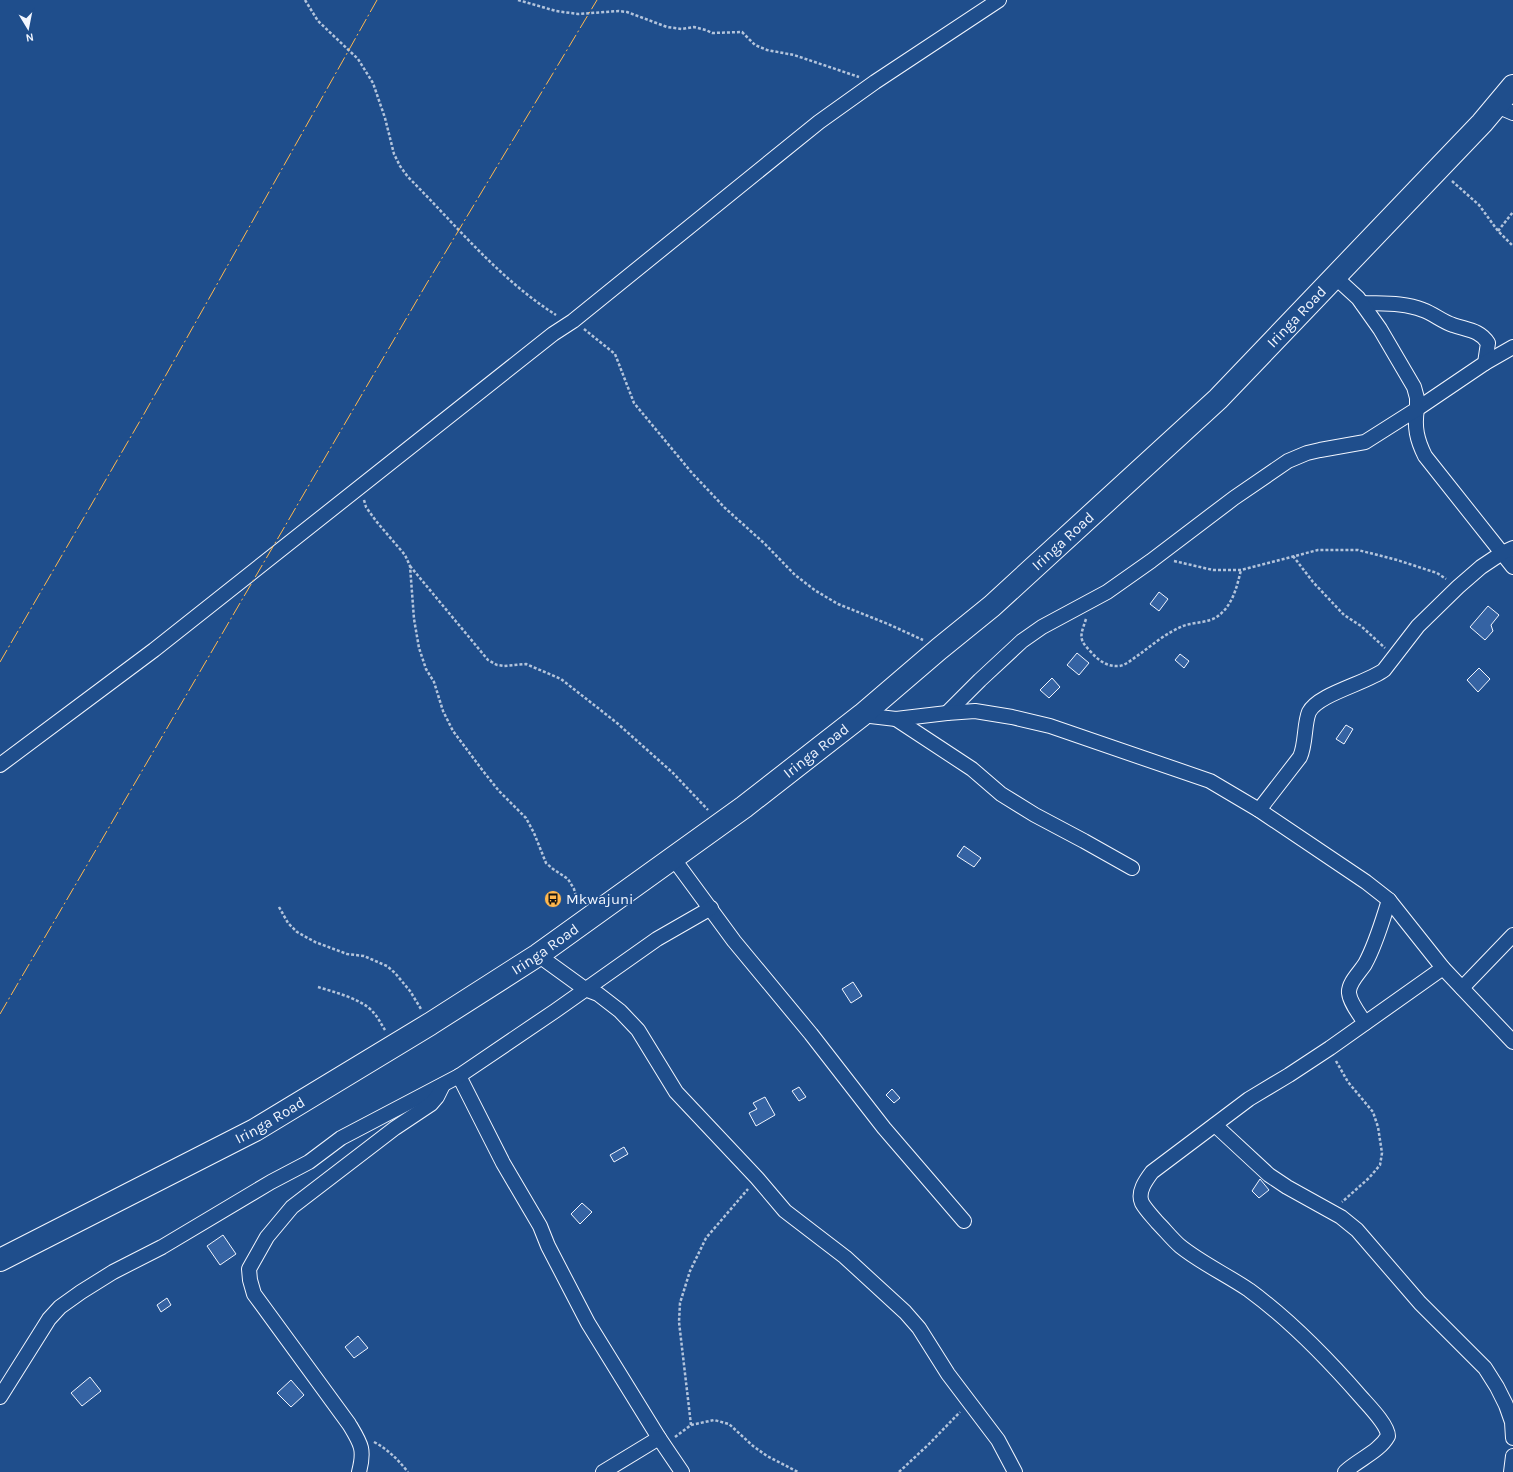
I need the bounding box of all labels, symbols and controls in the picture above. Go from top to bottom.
north arrow [8,8,48,48]
text: N [25,30,35,44]
street label: Iringa Road [1263,282,1330,351]
street label: Iringa Road [1028,508,1098,574]
street label: Iringa Road [780,720,852,782]
bus stop icon: Mkwajuni [543,889,563,909]
place label: Mkwajuni [566,890,634,908]
street label: Iringa Road [508,920,582,979]
street label: Iringa Road [232,1093,308,1148]

